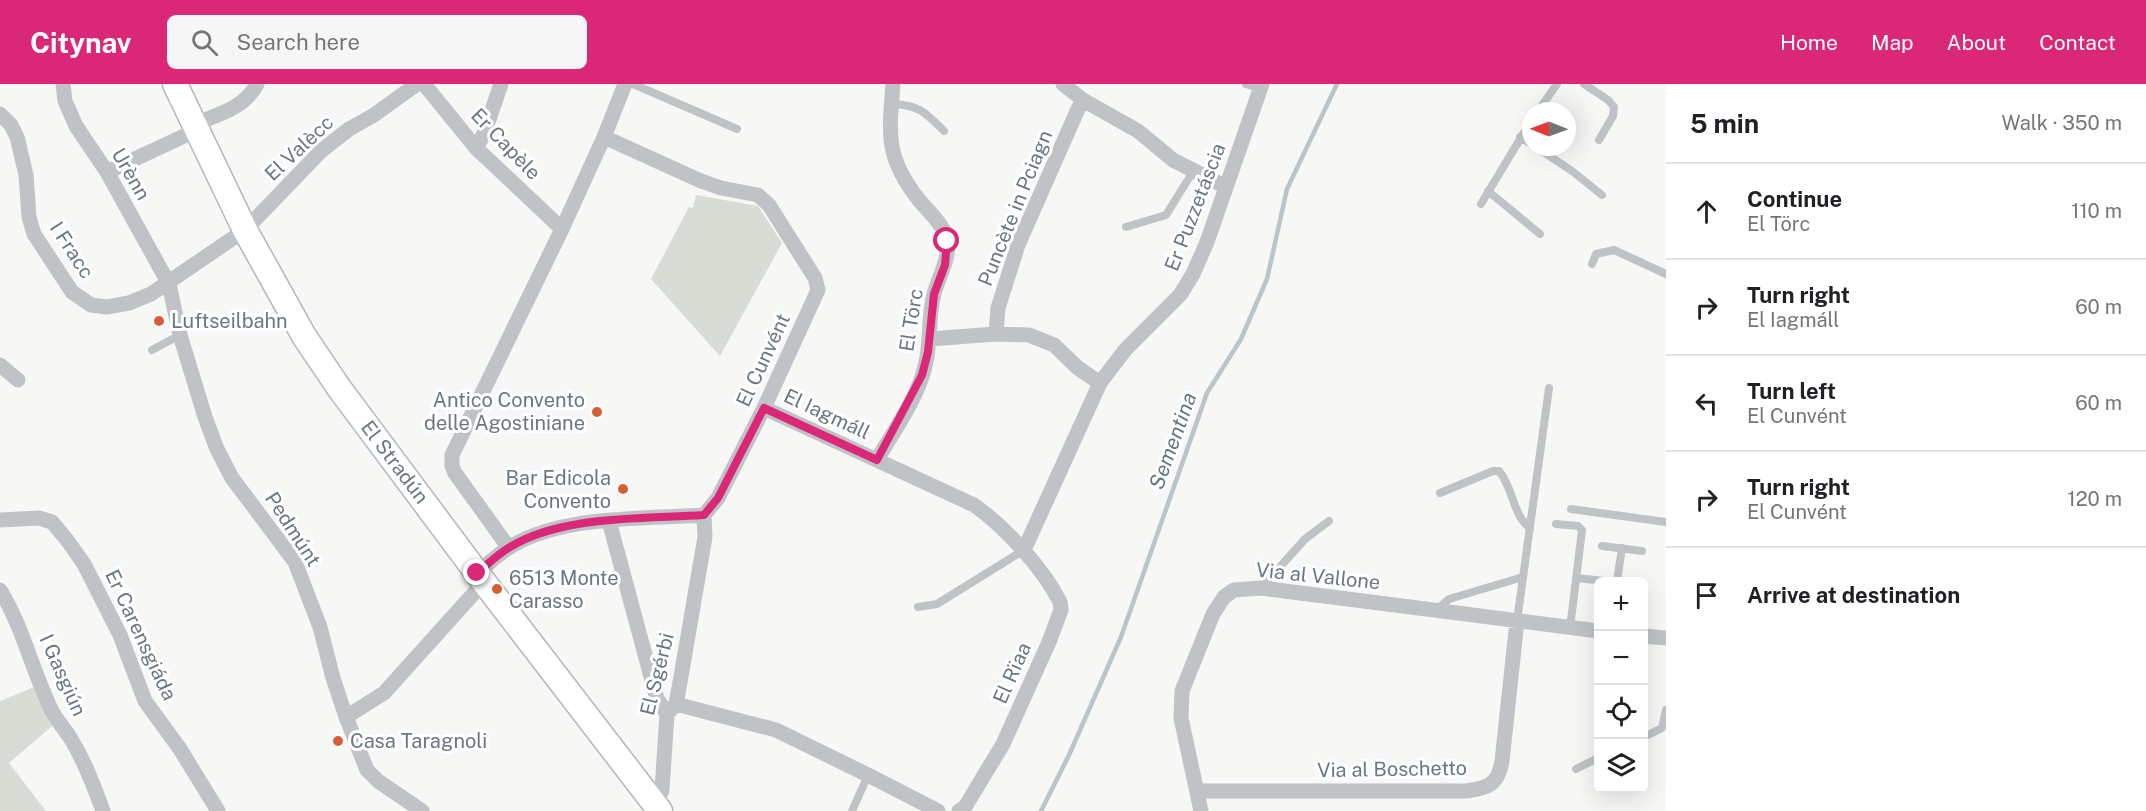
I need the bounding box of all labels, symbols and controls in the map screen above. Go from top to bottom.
search box [167,15,587,69]
text: Citynav [30,26,131,59]
icon: search [188,26,221,59]
text: Search here [236,29,360,55]
text: Home [1780,30,1838,55]
text: Map [1871,30,1914,55]
text: About [1947,30,2006,55]
text: Contact [2039,30,2116,55]
north arrow [1522,102,1576,156]
street label: Er Capèle [466,103,546,185]
text: 5 min [1690,108,1759,139]
street label: El Valècc [260,110,338,186]
text: Walk · 350 m [2002,111,2122,135]
street label: Puncète in Pciagn [973,127,1057,289]
street label: Er Puzzetáscia [1160,140,1230,274]
street label: Urènn [107,144,155,204]
text: Continue [1747,186,1842,212]
icon: ahead [1690,195,1723,228]
text: 110 m [2071,199,2122,223]
text: El Törc [1747,212,1810,236]
street label: I Fracc [45,217,99,283]
route start [933,227,959,253]
text: Turn right [1747,282,1850,308]
street label: El Törc [894,287,928,353]
icon: right [1690,291,1723,324]
text: 60 m [2075,295,2122,319]
text: El Iagmáll [1747,308,1839,332]
place label: Luftseilbahn [171,309,288,333]
street label: El Cunvént [731,310,795,410]
marker: Luftseilbahn [152,314,166,328]
text: Turn left [1747,378,1836,404]
street label: El Iagmáll [780,384,874,444]
icon: left [1690,387,1723,420]
place label: Antico Convento delle Agostiniane [424,388,585,435]
water label: Sementina [1143,389,1202,493]
text: 60 m [2075,391,2122,415]
text: El Cunvént [1747,404,1847,428]
marker: Antico Convento delle Agostiniane [590,405,604,419]
street label: El Stradún [356,416,434,508]
place label: Bar Edicola Convento [505,466,611,513]
text: Turn right [1747,474,1850,500]
marker: Bar Edicola Convento [616,482,630,496]
icon: right [1690,483,1723,516]
street label: Pedmúnt [260,487,326,571]
text: 120 m [2068,487,2122,511]
text: El Cunvént [1747,500,1847,524]
street label: Via al Vallone [1255,558,1381,594]
route end [463,559,489,585]
street label: Er Carensgiáda [100,566,182,704]
place label: 6513 Monte Carasso [509,566,619,613]
map controls [1594,577,1648,793]
button: + [1594,577,1648,631]
icon: arrive [1690,579,1723,612]
marker: 6513 Monte Carasso [490,582,504,596]
text: Arrive at destination [1747,582,1960,608]
street label: I Gasgiún [34,630,92,720]
street label: El Sgérbi [635,630,679,718]
button: − [1594,631,1648,685]
street label: El Rïaa [988,639,1036,707]
button: locate [1594,685,1648,739]
place label: Casa Taragnoli [350,729,487,753]
marker: Casa Taragnoli [331,734,345,748]
button: layers [1594,739,1648,793]
street label: Via al Boschetto [1317,756,1467,782]

